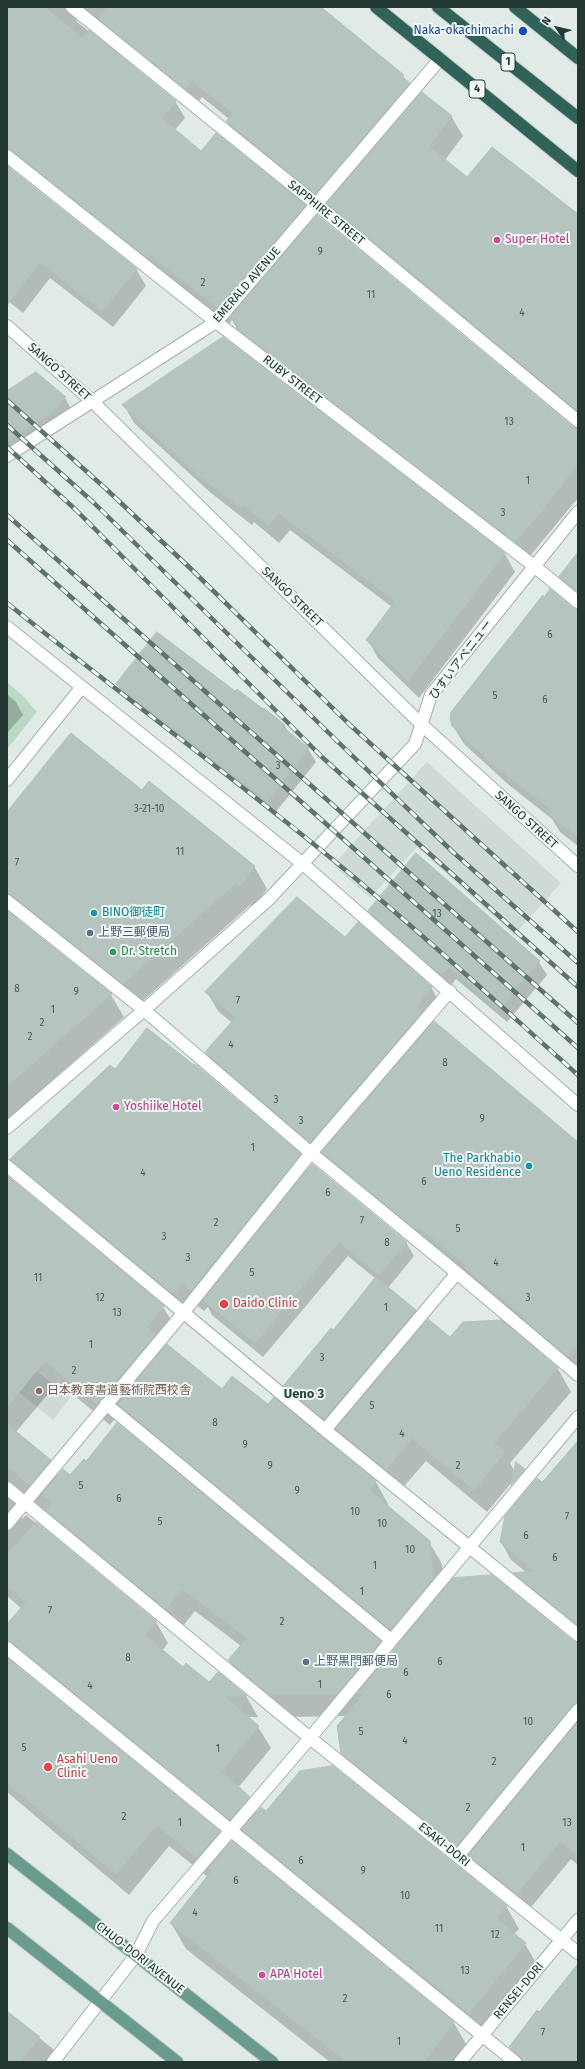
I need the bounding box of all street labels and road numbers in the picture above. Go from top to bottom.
road number: 1 [501,53,515,71]
road number: 4 [469,80,485,98]
street label: SAPPHIRE STREET [285,178,367,248]
street label: EMERALD AVENUE [210,244,284,326]
street label: SANGO STREET [25,340,93,404]
street label: RUBY STREET [260,353,324,407]
street label: SANGO STREET [258,564,326,630]
street label: ひすいアベニュー [426,617,496,703]
street label: SANGO STREET [492,788,560,852]
street label: ESAKI-DORI [415,1820,473,1870]
street label: CHUO-DORI AVENUE [93,1919,187,1997]
street label: RENSEI-DORI [491,1960,547,2022]

